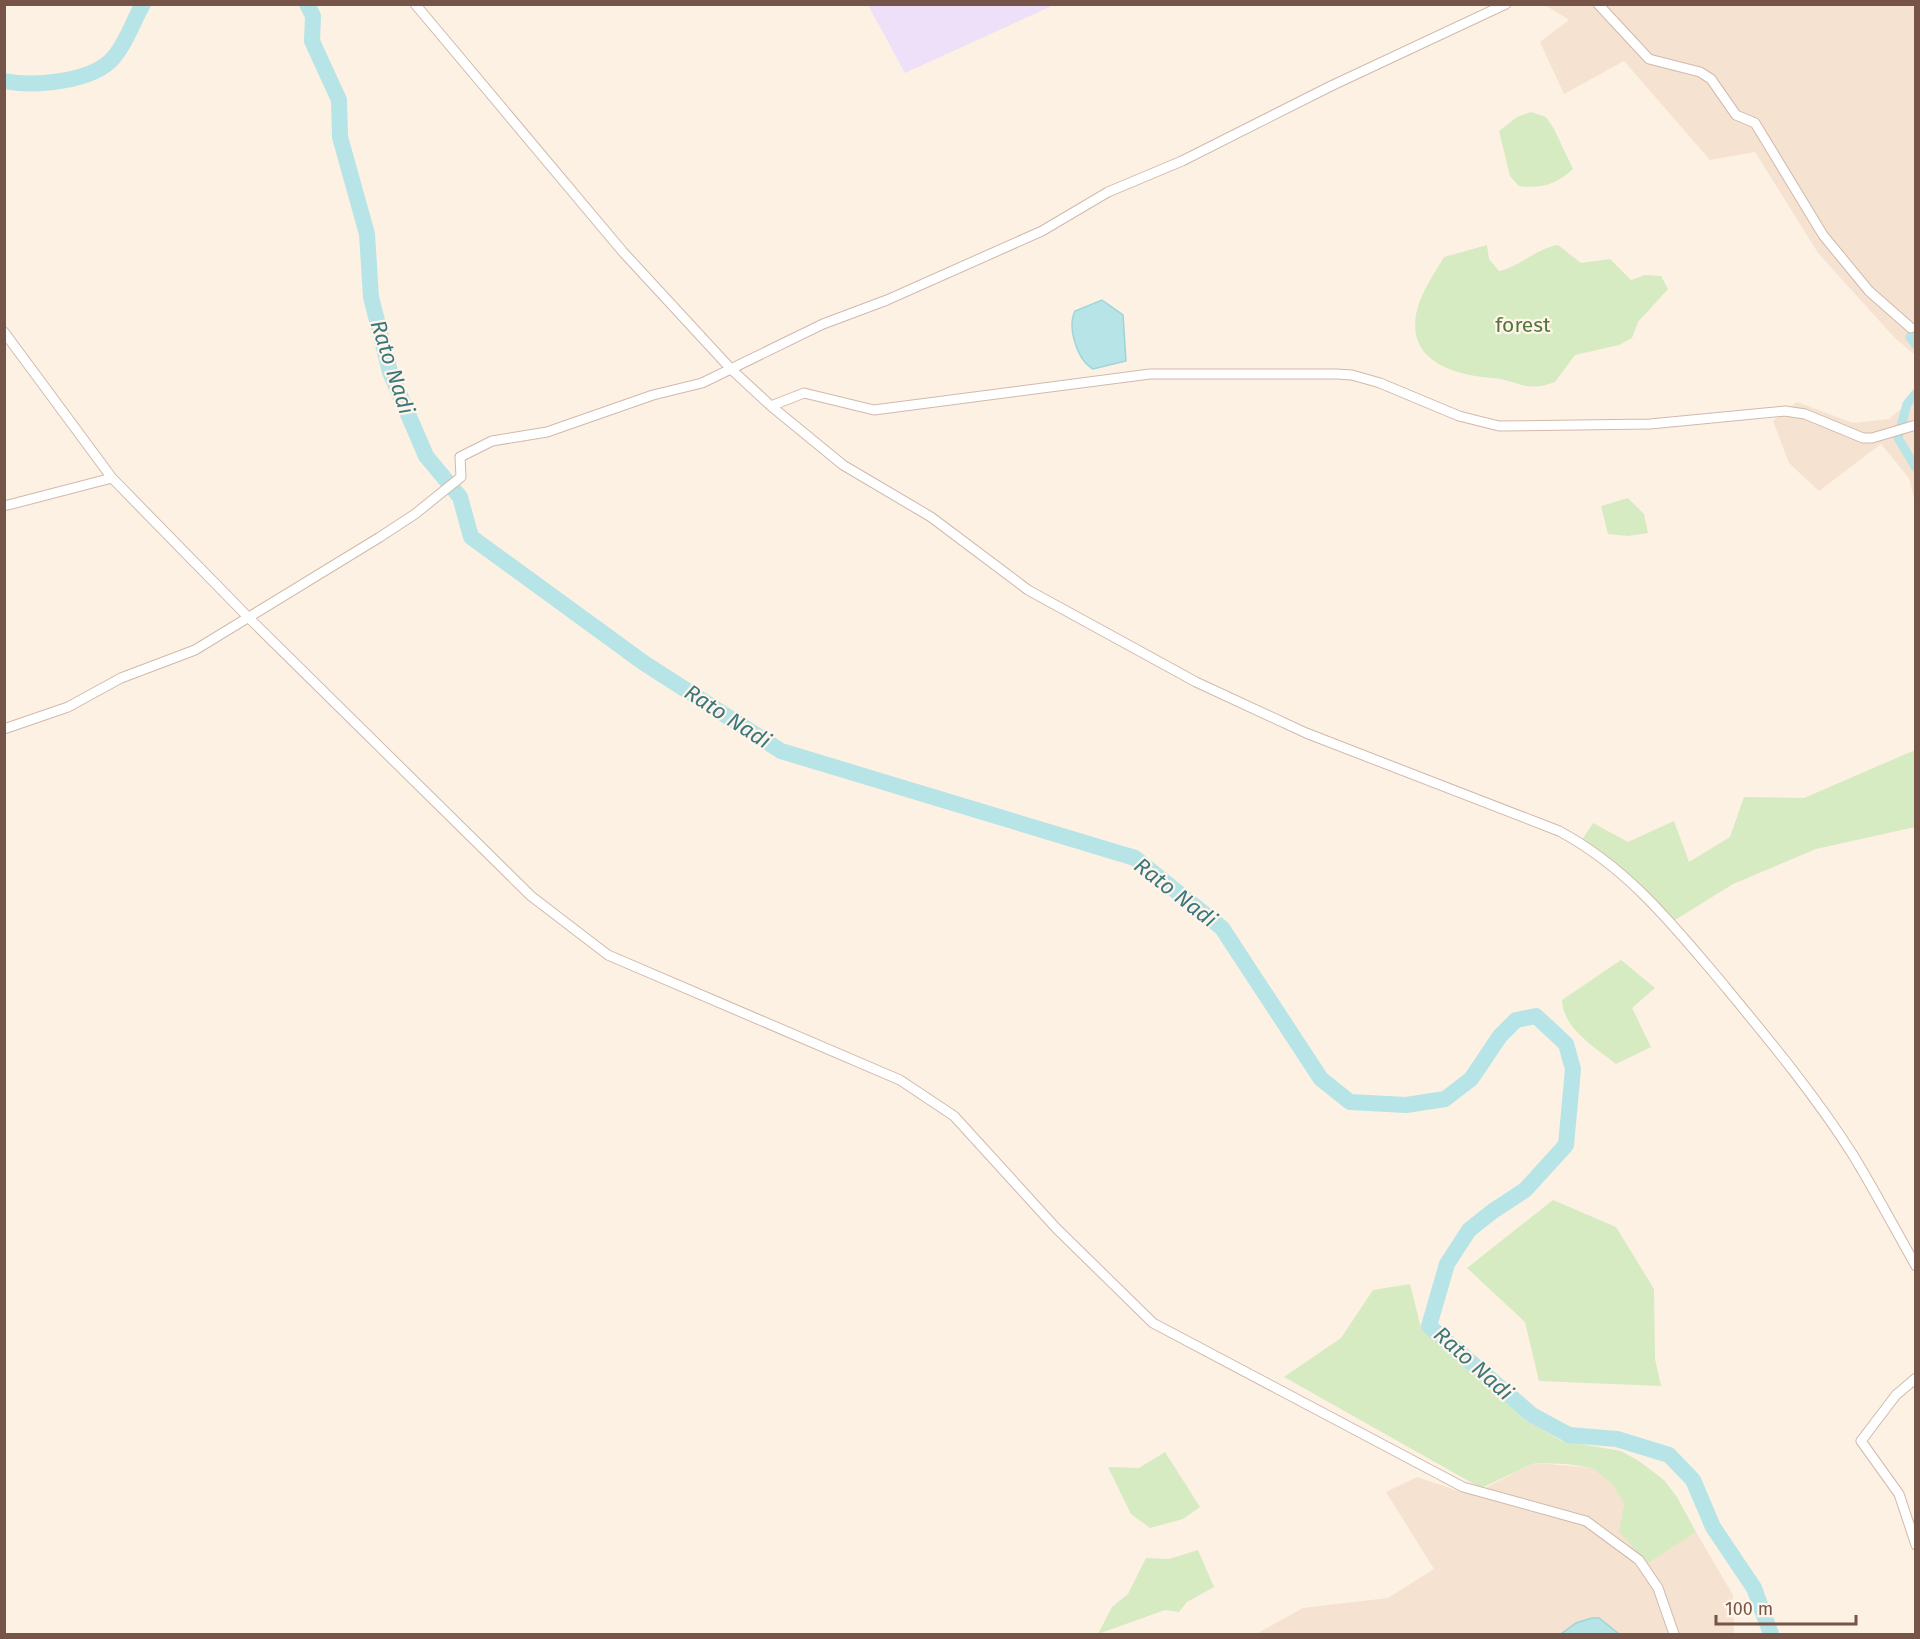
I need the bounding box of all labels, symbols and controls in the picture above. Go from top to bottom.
park label: forest [1495,312,1551,338]
water label: Rato Nadi [365,317,420,418]
water label: Rato Nadi [679,679,776,754]
water label: Rato Nadi [1129,852,1222,933]
water label: Rato Nadi [1428,1321,1519,1406]
scale bar [1716,1588,1856,1626]
text: 100 m [1725,1598,1773,1620]

